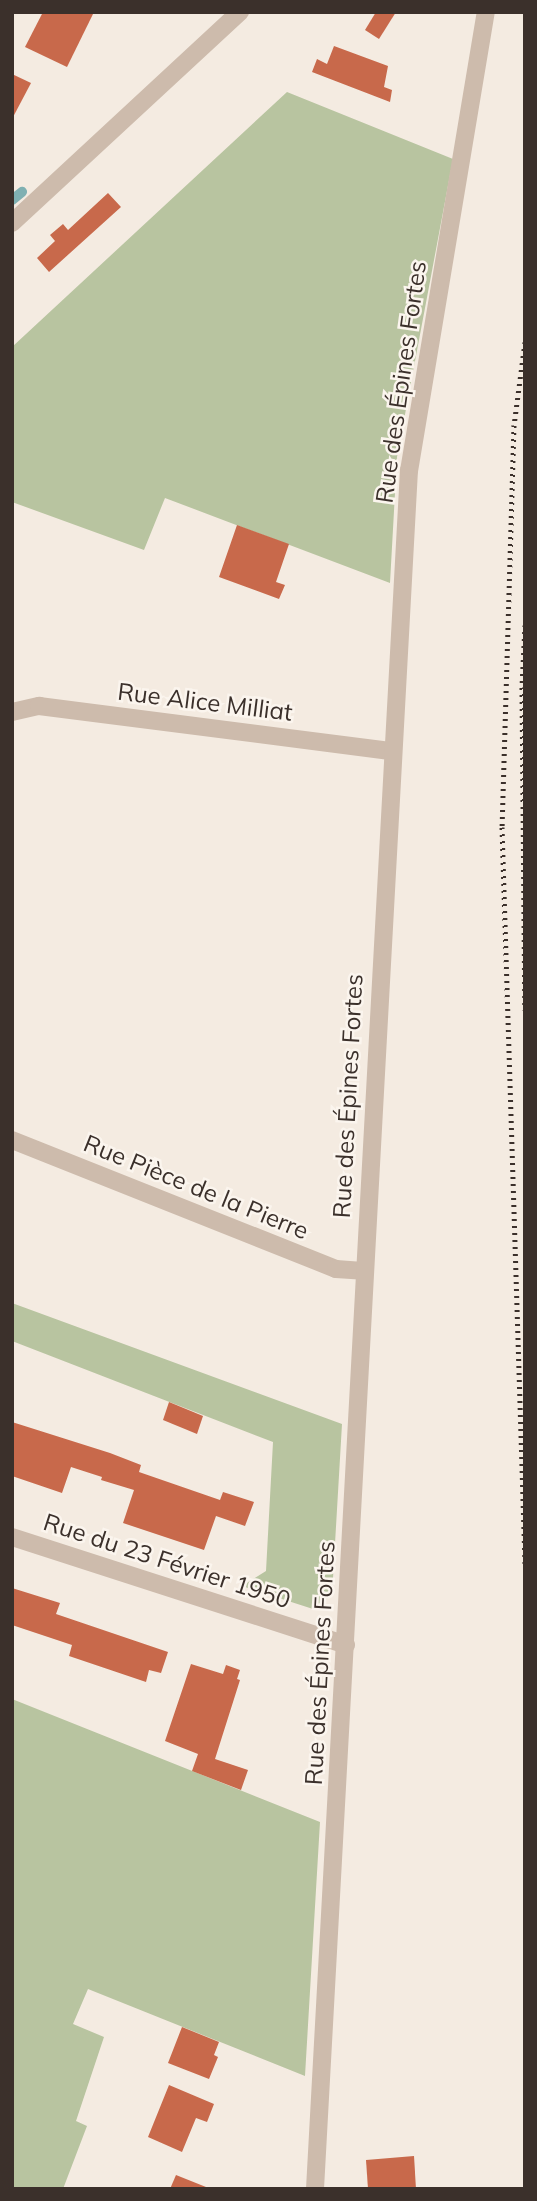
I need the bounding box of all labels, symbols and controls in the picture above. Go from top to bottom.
street label: Rue des Épines Fortes [370,259,432,505]
street label: Rue Alice Milliat [116,677,294,727]
street label: Rue des Épines Fortes [327,973,369,1219]
street label: Rue Pièce de la Pierre [79,1129,313,1245]
street label: Rue du 23 Février 1950 [40,1507,294,1615]
street label: Rue des Épines Fortes [299,1540,341,1786]

